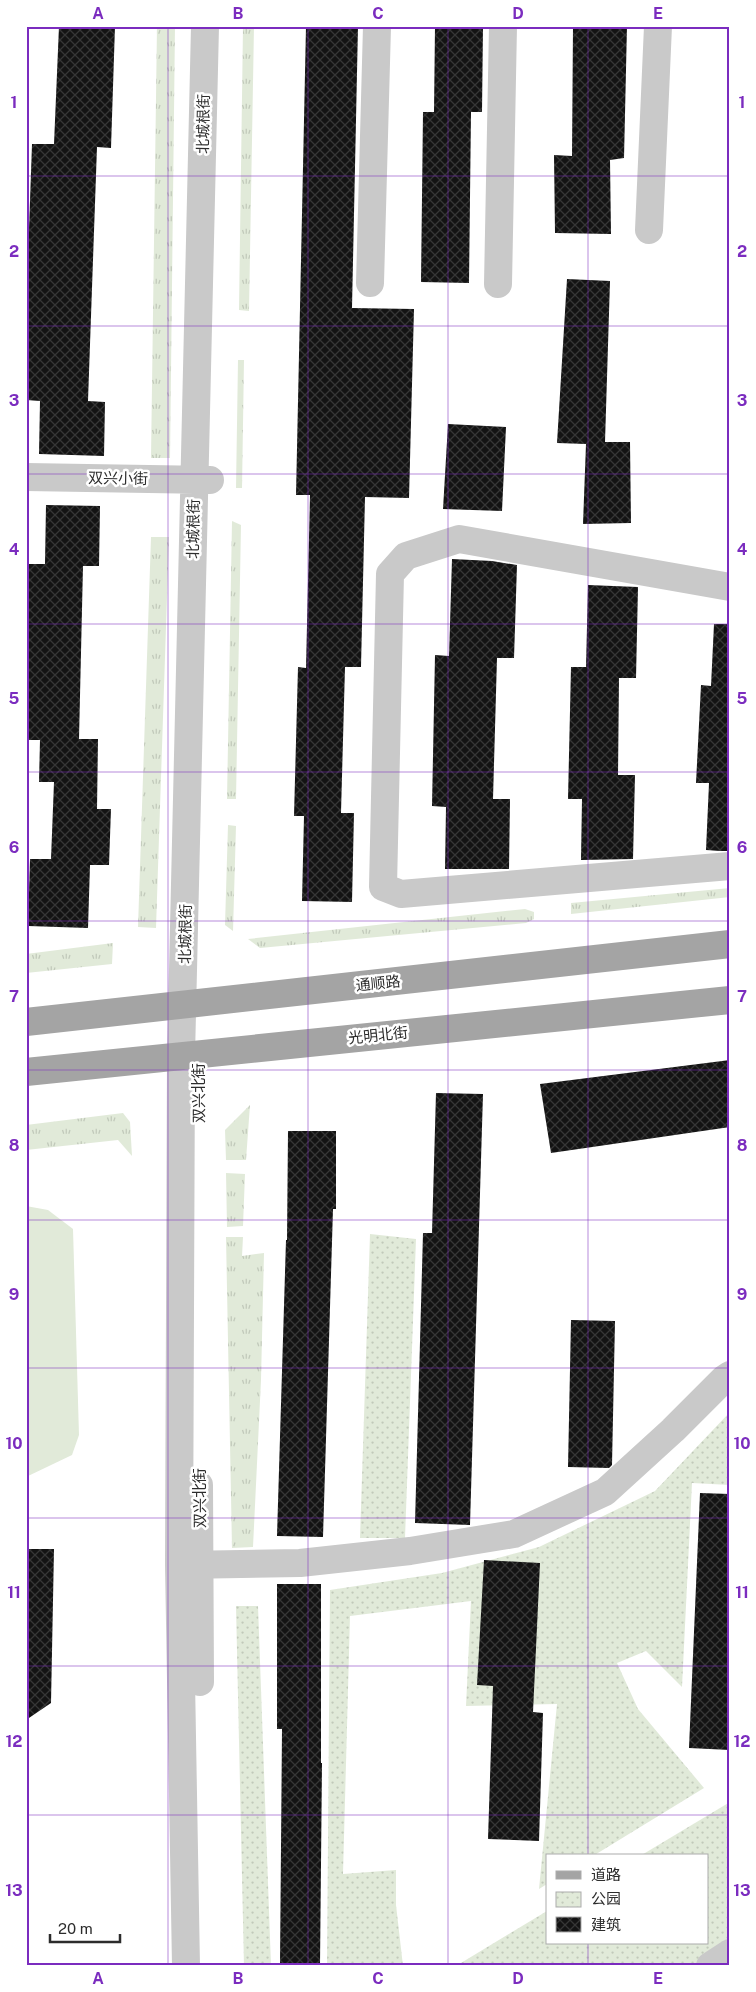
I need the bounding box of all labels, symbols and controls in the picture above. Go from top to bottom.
text: A [92,4,104,23]
text: B [233,4,244,23]
text: C [372,4,384,23]
text: D [512,4,524,23]
text: E [653,4,663,23]
text: 1 [11,93,17,112]
text: 1 [739,93,745,112]
street label: 北城根街 [194,94,212,154]
text: 2 [9,242,19,261]
text: 2 [737,242,747,261]
text: 3 [9,391,19,410]
text: 3 [737,391,747,410]
street label: 双兴小街 [88,469,148,487]
street label: 北城根街 [184,499,202,559]
text: 4 [9,540,20,559]
text: 4 [737,540,748,559]
text: 5 [9,689,20,708]
text: 5 [737,689,748,708]
text: 6 [9,838,19,857]
text: 6 [737,838,747,857]
street label: 北城根街 [176,904,194,964]
street label: 通顺路 [355,972,401,994]
text: 7 [9,987,19,1006]
text: 7 [737,987,747,1006]
street label: 光明北街 [347,1023,409,1047]
street label: 双兴北街 [190,1063,207,1123]
text: 8 [9,1136,20,1155]
text: 8 [737,1136,748,1155]
text: 9 [9,1285,19,1304]
text: 9 [737,1285,747,1304]
text: 10 [5,1434,23,1453]
text: 10 [733,1434,751,1453]
street label: 双兴北街 [191,1468,208,1528]
text: 11 [7,1583,21,1602]
text: 11 [735,1583,749,1602]
text: 12 [5,1732,23,1751]
text: 12 [733,1732,751,1751]
legend [546,1854,708,1944]
text: 道路 [591,1866,621,1883]
text: 13 [5,1881,23,1900]
text: 13 [733,1881,751,1900]
text: 公园 [591,1890,621,1907]
scale bar [50,1912,120,1944]
text: 建筑 [591,1916,621,1933]
text: 20 m [58,1920,93,1937]
text: A [92,1969,104,1988]
text: B [233,1969,244,1988]
text: C [372,1969,384,1988]
text: D [512,1969,524,1988]
text: E [653,1969,663,1988]

